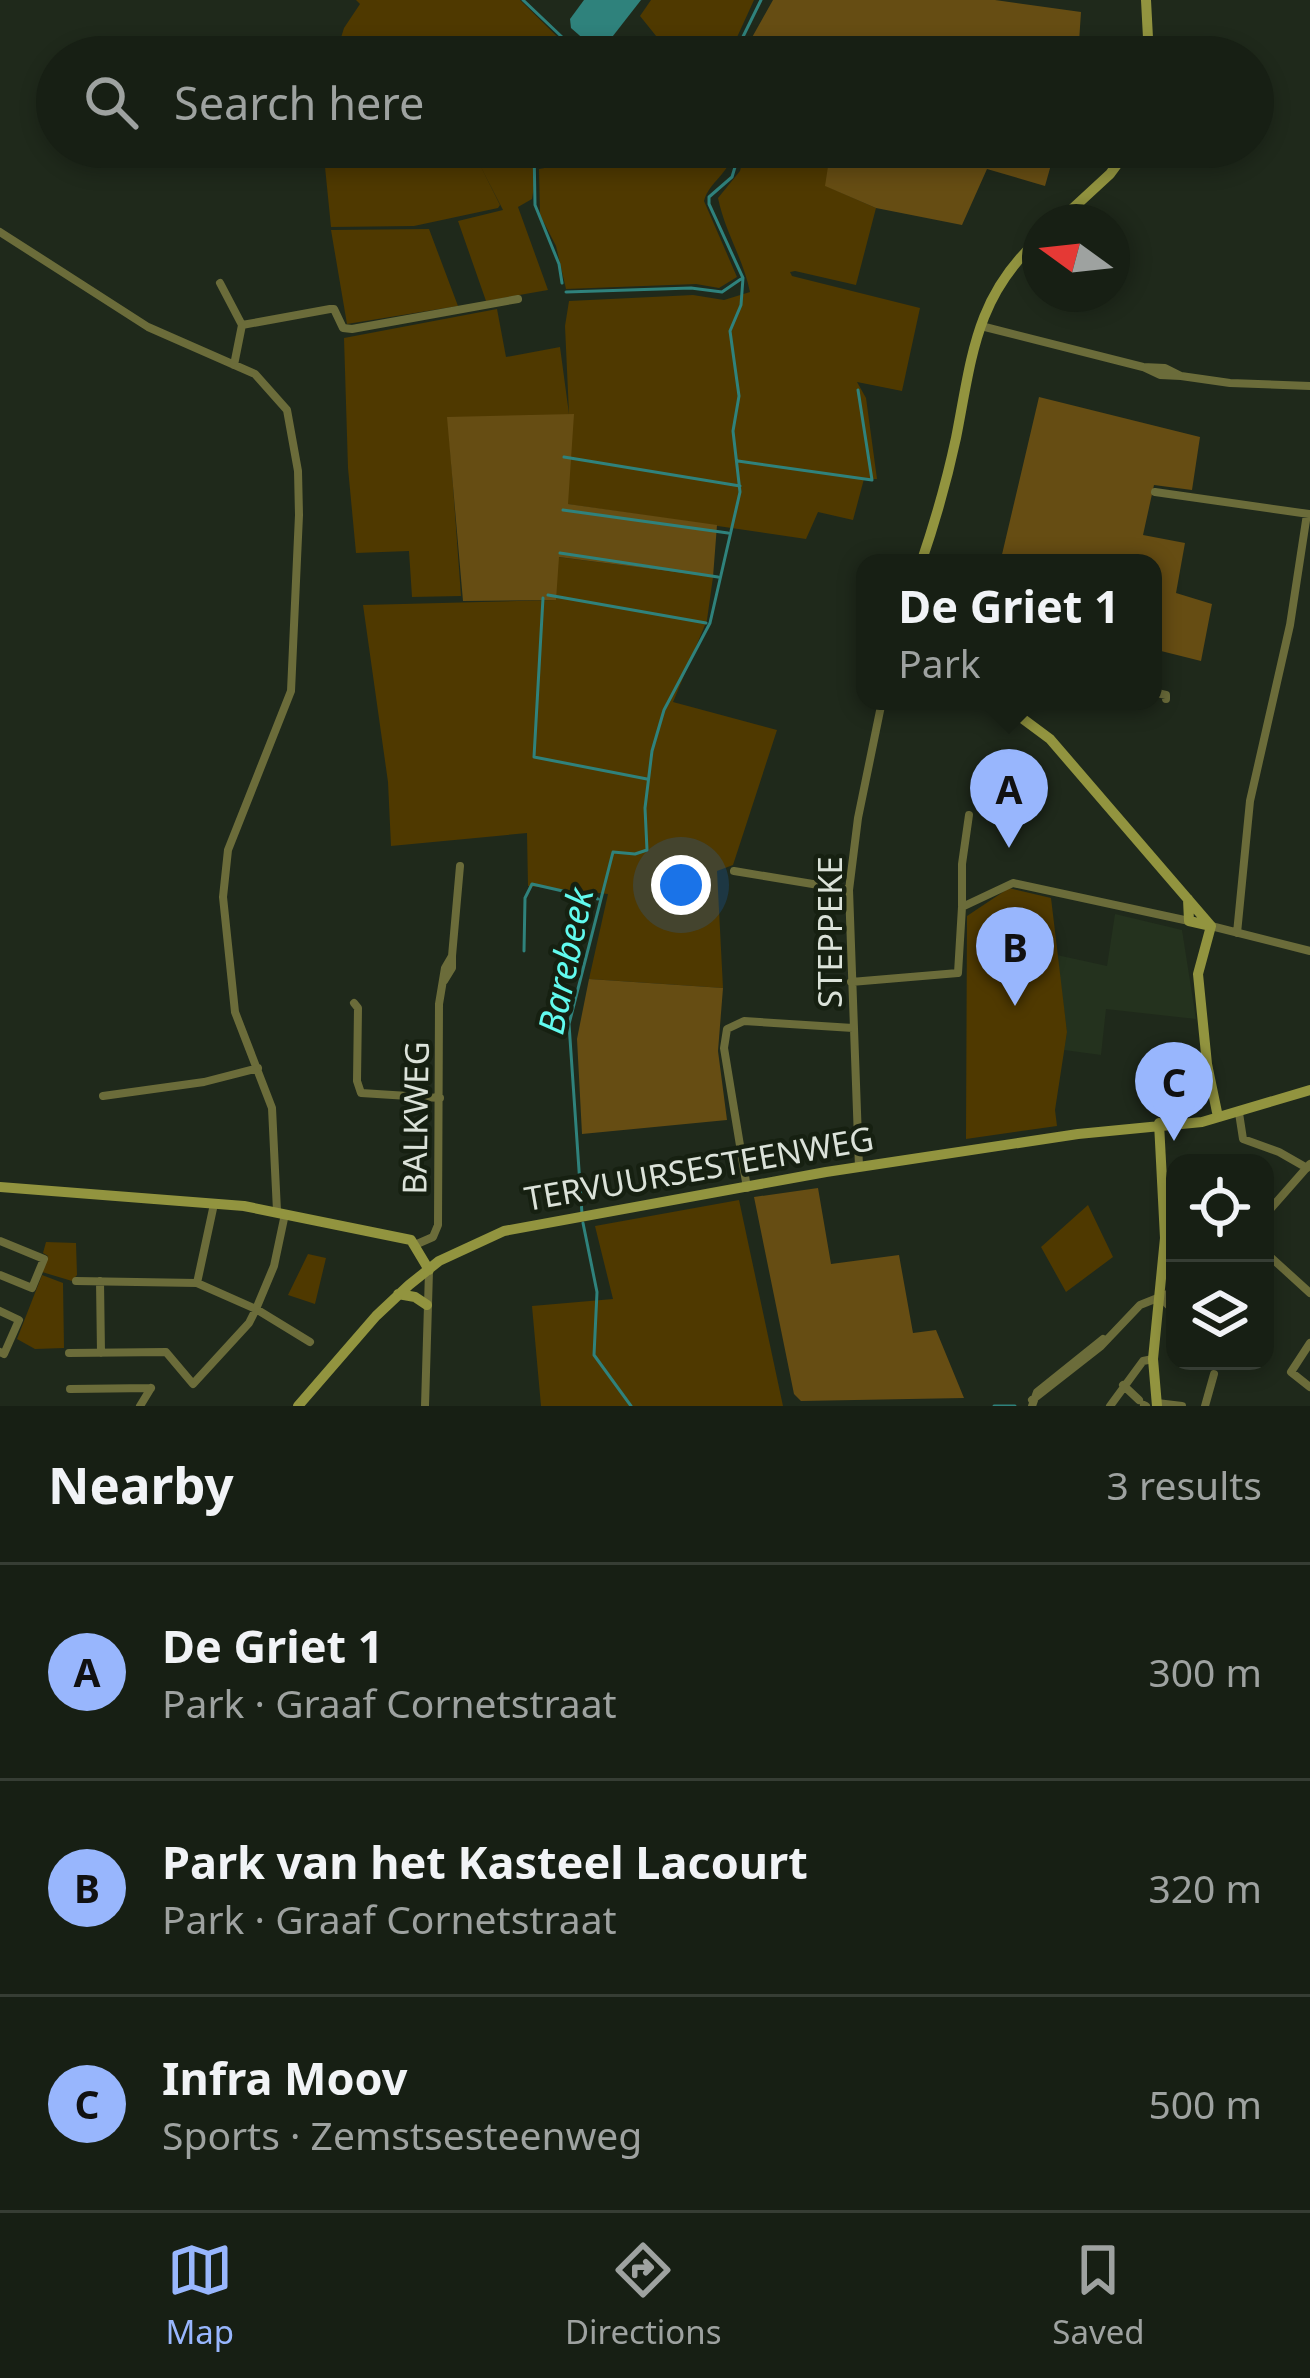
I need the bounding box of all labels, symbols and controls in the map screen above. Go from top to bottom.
search box [36,36,1274,168]
icon: search [78,69,144,135]
text: Search here [174,72,424,133]
north arrow [1022,204,1130,312]
popup [856,554,1162,710]
text: De Griet 1 [898,575,1120,636]
text: Park [898,636,981,689]
pin: A [970,749,1048,848]
your location [651,855,711,915]
street label: STEPPEKE [807,856,852,1008]
water label: Barebeek [526,882,605,1039]
pin: B [976,907,1054,1006]
street label: BALKWEG [391,1041,439,1195]
pin: C [1135,1042,1213,1141]
street label: TERVUURSESTEENWEG [521,1115,877,1221]
map controls [1166,1154,1274,1370]
button: locate [1166,1154,1274,1262]
button: layers [1166,1262,1274,1370]
text: Nearby [48,1449,234,1519]
text: 3 results [1107,1458,1262,1511]
text: De Griet 1 [162,1615,384,1676]
text: A [74,1645,101,1698]
text: 300 m [1148,1645,1262,1698]
text: Park · Graaf Cornetstraat [162,1676,617,1729]
text: Park van het Kasteel Lacourt [162,1831,808,1892]
text: B [74,1861,100,1914]
text: 320 m [1148,1861,1262,1914]
text: Park · Graaf Cornetstraat [162,1892,617,1945]
text: Infra Moov [162,2047,408,2108]
text: C [74,2077,100,2130]
text: 500 m [1148,2077,1262,2130]
text: Sports · Zemstsesteenweg [162,2108,642,2161]
tab: Map [165,2237,234,2354]
tab: Directions [565,2237,722,2354]
tab: Saved [1052,2237,1145,2354]

